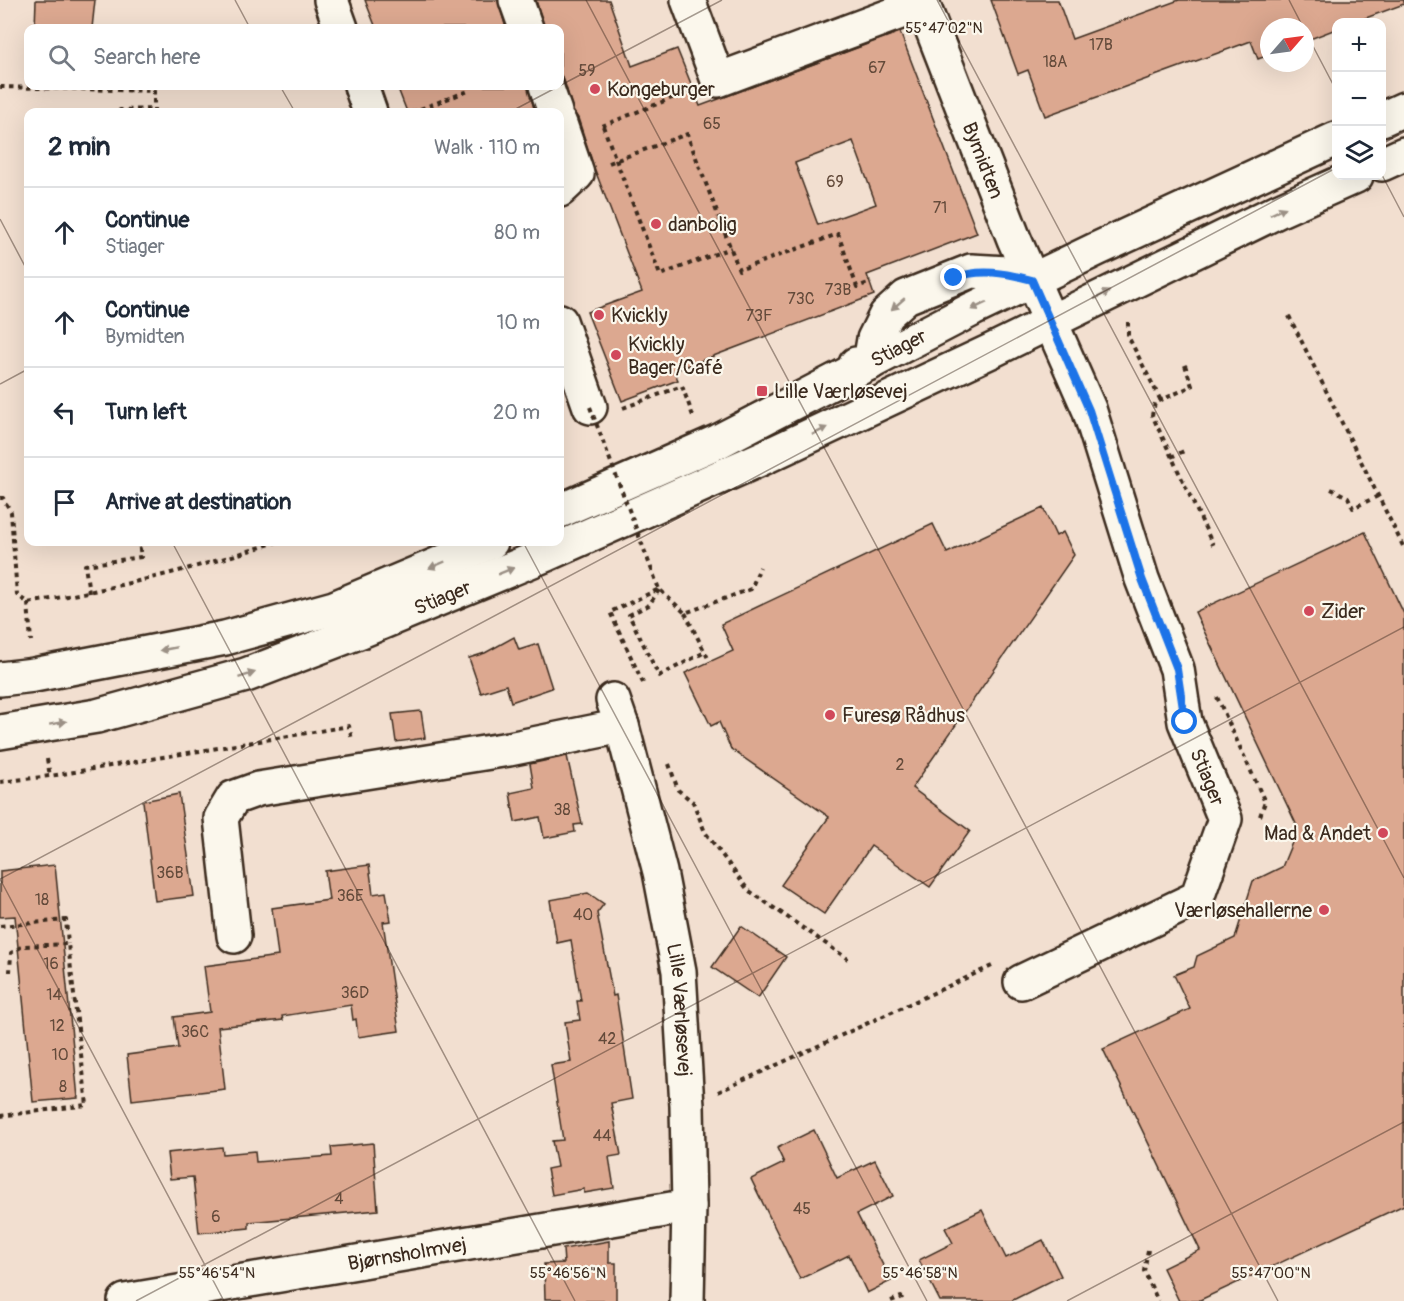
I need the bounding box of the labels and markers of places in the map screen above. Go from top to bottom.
place label: Kongeburger [607,77,715,102]
marker: Kongeburger [588,82,602,96]
place label: danbolig [668,212,737,237]
marker: danbolig [649,217,663,231]
place label: Kvickly [611,303,668,328]
marker: Kvickly [592,308,606,322]
place label: Kvickly Bager/Café [628,332,723,380]
marker: Kvickly Bager/Café [609,348,623,362]
place label: Lille Værløsevej [774,379,908,404]
marker: Lille Værløsevej [755,384,769,398]
place label: Zider [1321,599,1365,624]
marker: Zider [1302,604,1316,618]
place label: Furesø Rådhus [842,703,965,728]
marker: Furesø Rådhus [823,708,837,722]
place label: Mad & Andet [1264,821,1372,846]
marker: Mad & Andet [1376,826,1390,840]
place label: Værløsehallerne [1174,898,1312,923]
marker: Værløsehallerne [1317,903,1331,917]

